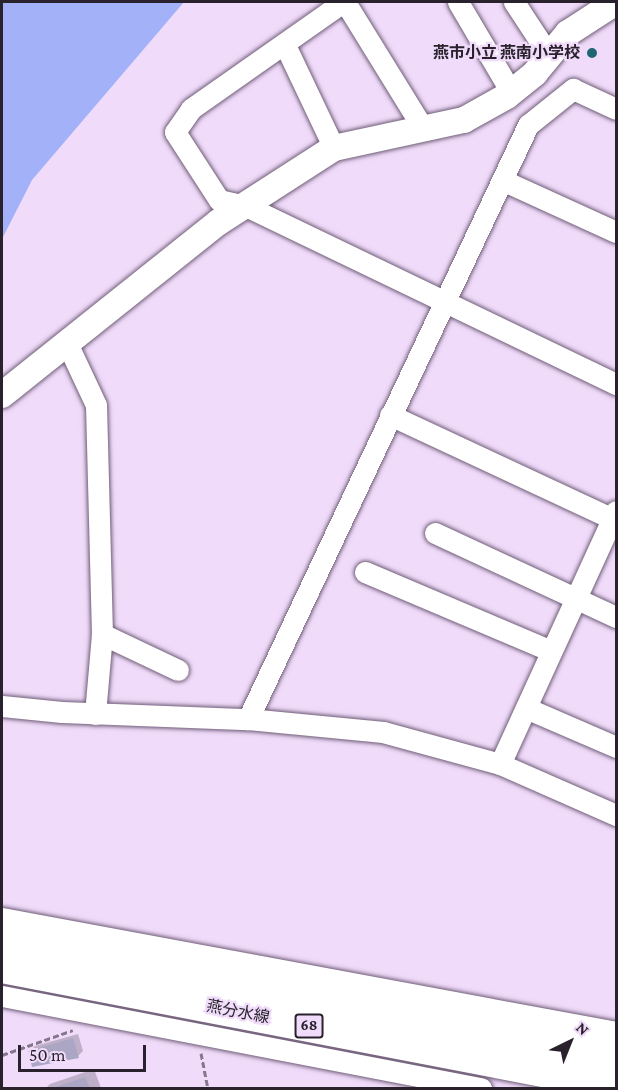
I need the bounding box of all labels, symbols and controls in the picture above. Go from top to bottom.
place label: 燕市小立 燕南小学校 [433,43,580,63]
marker: 燕市小立 燕南小学校 [585,46,599,60]
street label: 燕分水線 [205,996,271,1028]
north arrow [540,1012,600,1072]
road number: 68 [294,1014,324,1038]
text: N [573,1019,592,1038]
scale bar [21,1033,148,1071]
text: 50 m [29,1045,66,1065]

